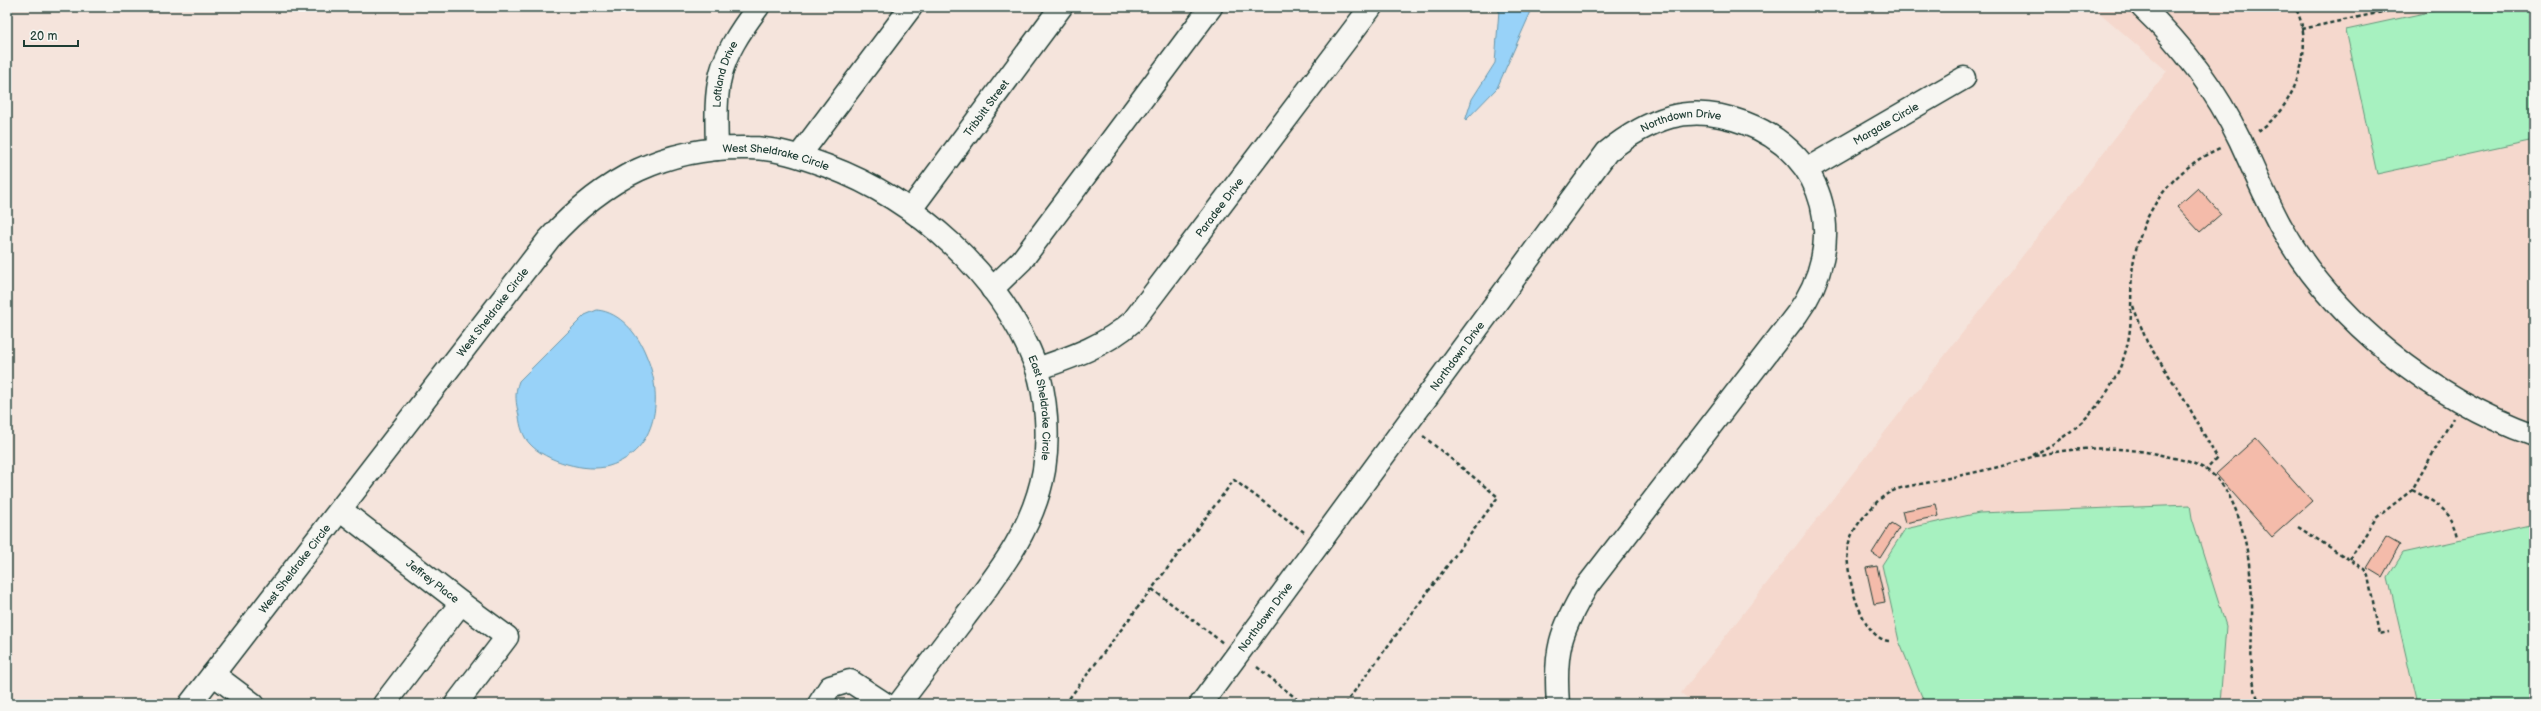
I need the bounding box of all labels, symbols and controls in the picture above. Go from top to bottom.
scale bar [24,22,78,48]
text: 20 m [30,29,57,44]
street label: Loftland Drive [711,38,741,108]
street label: Tribbitt Street [961,77,1012,139]
street label: Margate Circle [1851,99,1922,148]
street label: Northdown Drive [1638,107,1723,135]
street label: West Sheldrake Circle [722,142,832,174]
street label: Paradee Drive [1193,175,1247,240]
street label: West Sheldrake Circle [454,265,532,360]
street label: Northdown Drive [1428,319,1488,394]
street label: East Sheldrake Circle [1025,353,1053,462]
street label: West Sheldrake Circle [256,521,334,616]
street label: Jeffrey Place [403,557,462,606]
street label: Northdown Drive [1236,580,1296,655]

